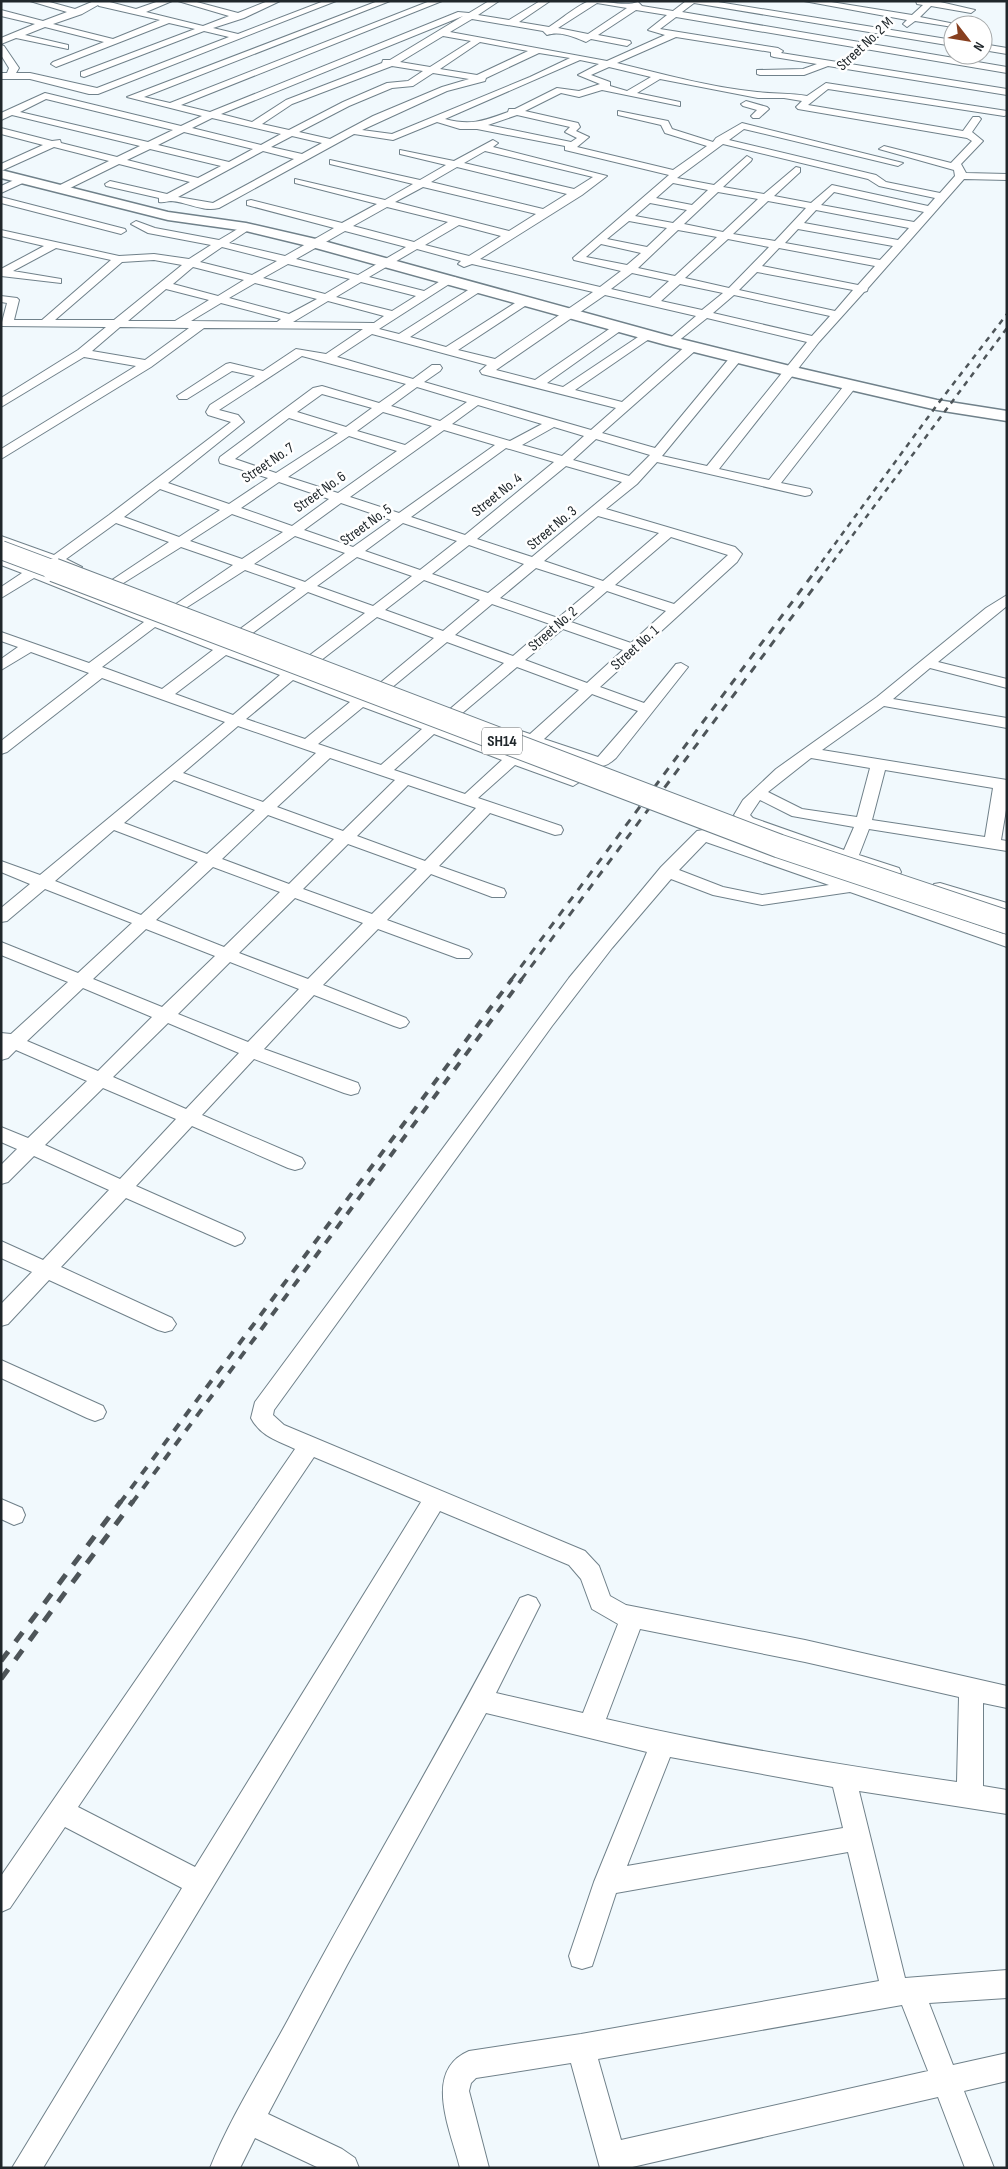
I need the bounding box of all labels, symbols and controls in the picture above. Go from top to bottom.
street label: Street No. 2 M [833,13,897,75]
north arrow [943,15,993,65]
text: N [970,39,988,54]
street label: Street No. 7 [238,439,298,487]
street label: Street No. 6 [290,467,350,517]
street label: Street No. 4 [468,469,526,521]
street label: Street No. 5 [337,500,395,550]
street label: Street No. 3 [523,502,581,554]
street label: Street No. 2 [524,602,582,656]
street label: Street No. 1 [607,621,664,675]
road number: SH14 [482,728,522,754]

